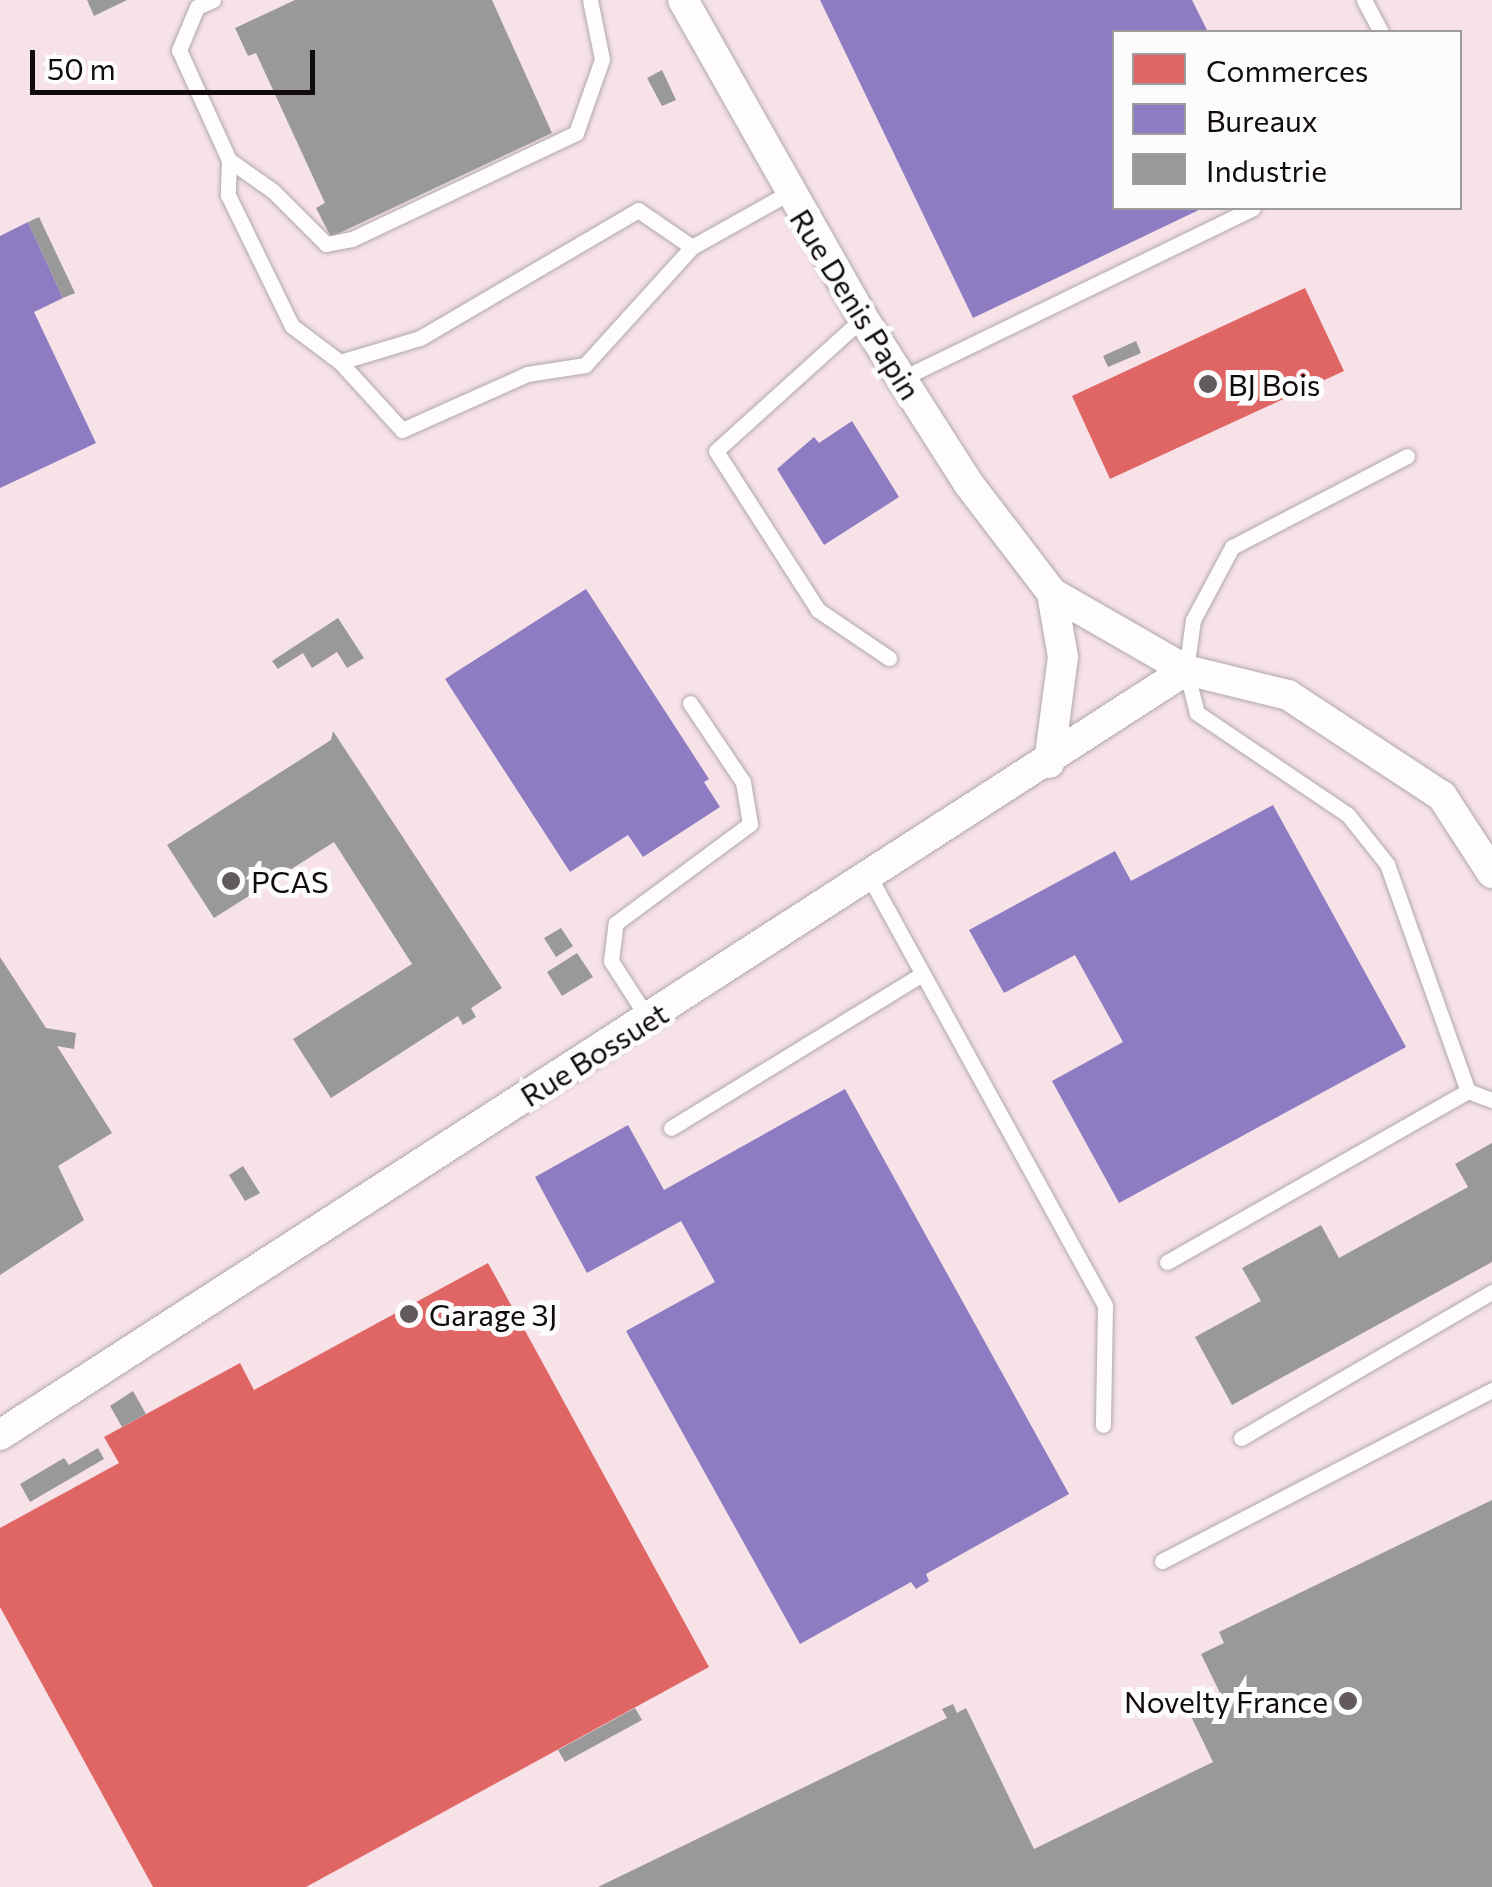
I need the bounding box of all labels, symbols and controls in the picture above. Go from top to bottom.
scale bar [35,30,320,92]
legend [1112,30,1462,210]
text: 50 m [47,49,116,86]
text: Commerces [1206,51,1368,88]
text: Bureaux [1206,101,1318,138]
text: Industrie [1206,151,1327,188]
street label: Rue Denis Papin [783,202,929,406]
place label: BJ Bois [1228,366,1320,402]
marker: BJ Bois [1197,373,1219,395]
place label: PCAS [251,863,329,899]
marker: PCAS [220,870,242,892]
street label: Rue Bossuet [514,994,674,1114]
place label: Garage 3J [429,1296,557,1332]
marker: Garage 3J [398,1303,420,1325]
place label: Novelty France [1124,1683,1328,1719]
marker: Novelty France [1337,1690,1359,1712]

